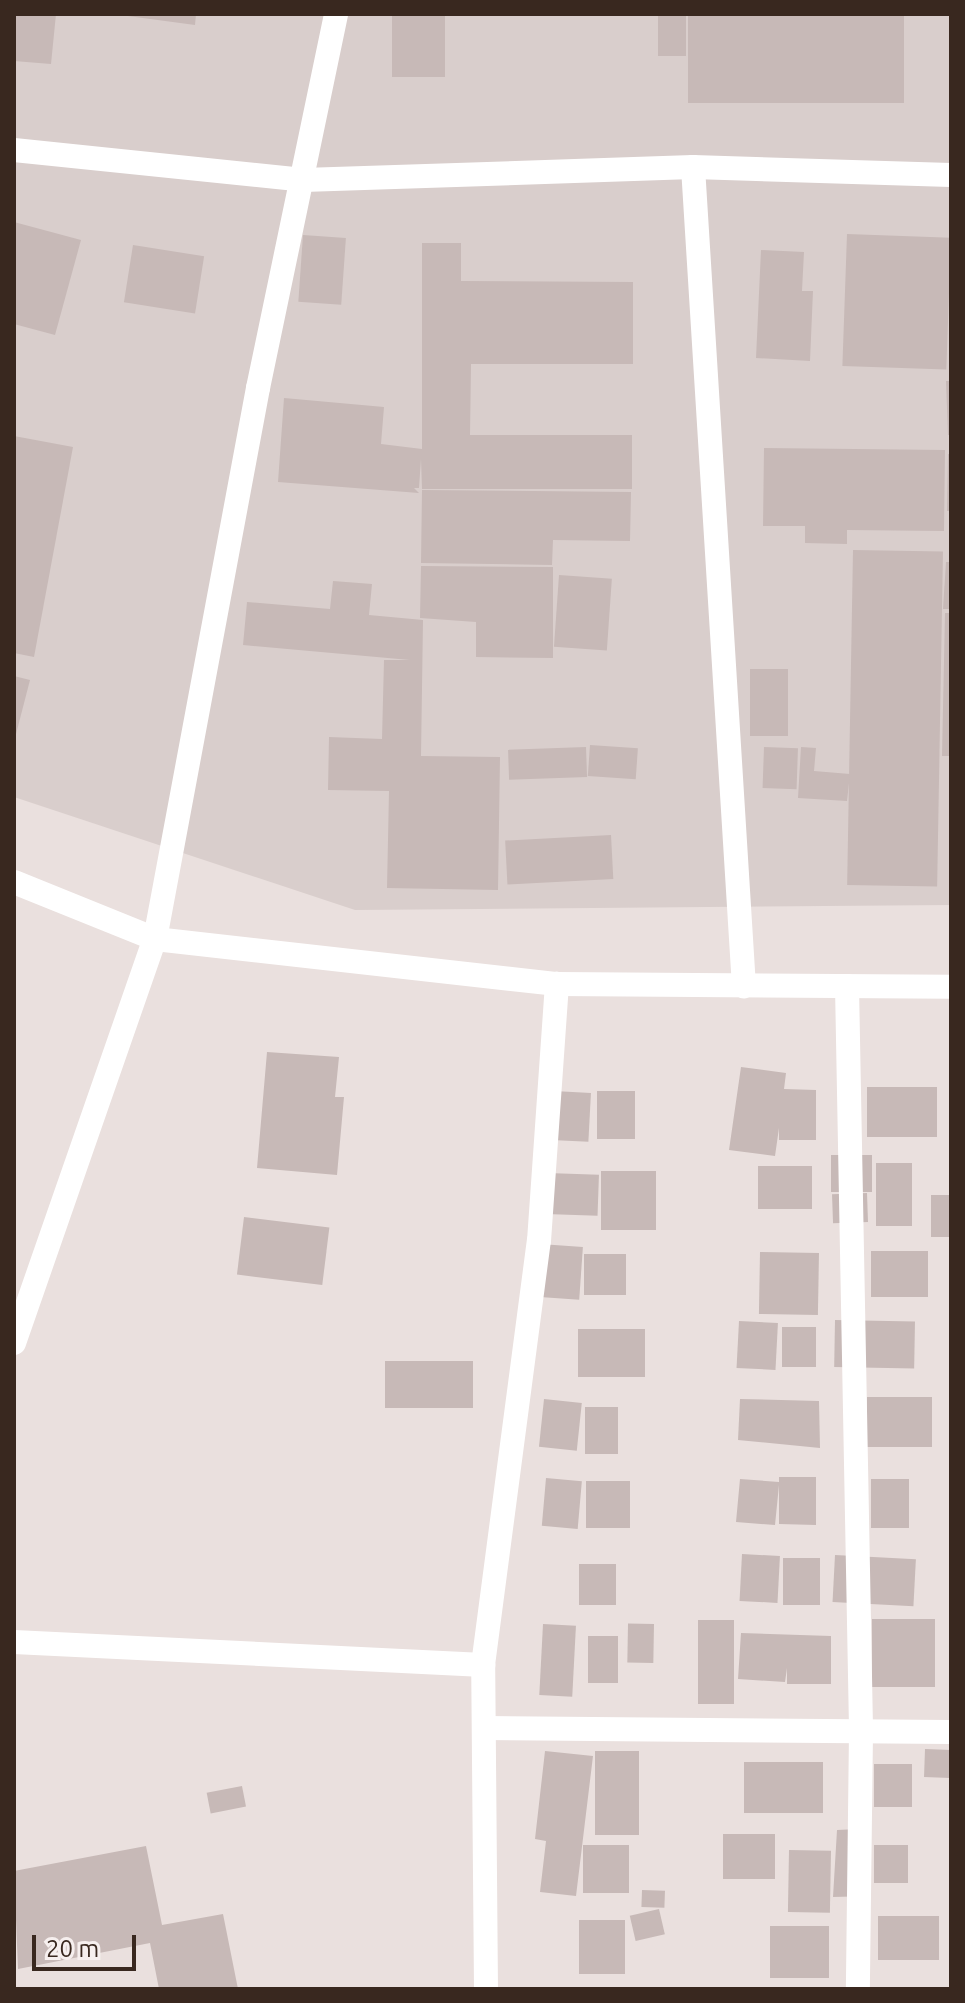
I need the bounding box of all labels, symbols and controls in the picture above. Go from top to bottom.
scale bar [36,1919,140,1969]
text: 20 m [46,1935,99,1962]

